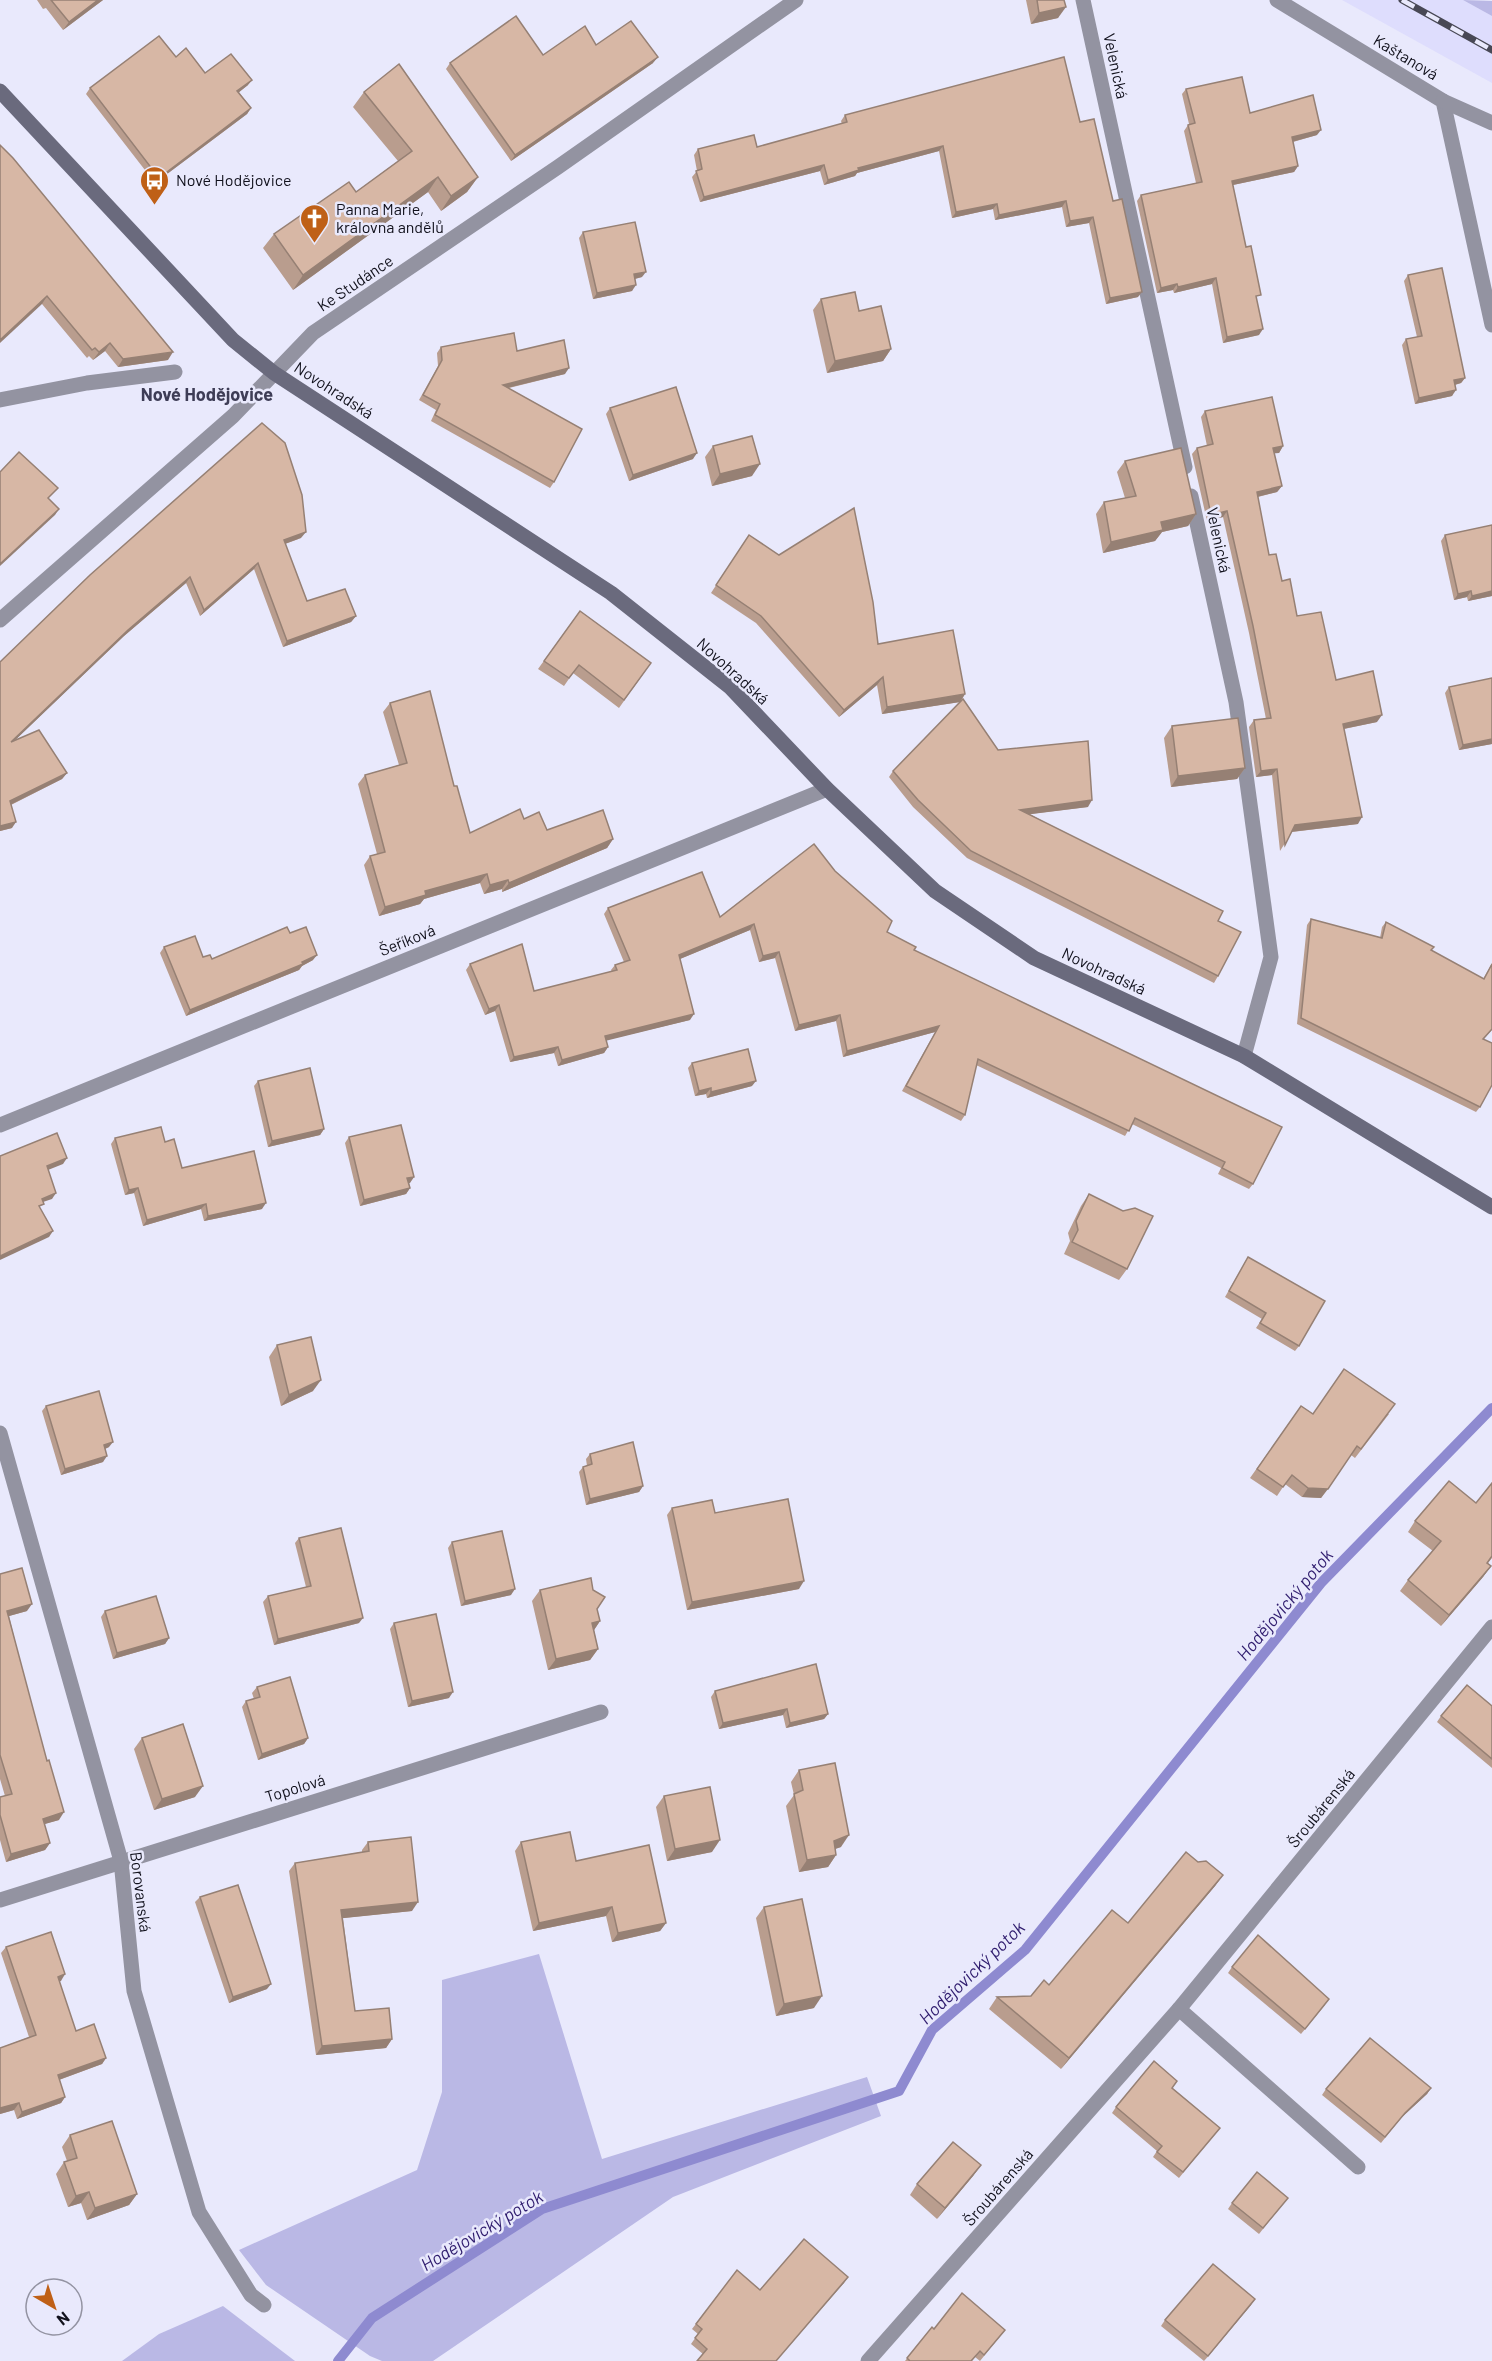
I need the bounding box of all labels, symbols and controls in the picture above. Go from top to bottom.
street label: Kaštanová [1370,30,1442,83]
street label: Velenická [1100,31,1133,100]
bus stop icon: Nové Hodějovice [139,164,171,206]
place label: Nové Hodějovice [176,170,292,189]
place label: Panna Marie, královna andělů [336,199,444,236]
church icon: Panna Marie, královna andělů [299,202,331,244]
street label: Ke Studánce [313,250,396,315]
street label: Novohradská [291,357,377,422]
district label: Nové Hodějovice [141,383,273,405]
street label: Velenická [1203,505,1236,574]
street label: Novohradská [693,633,773,708]
street label: Šeříková [376,920,438,959]
street label: Novohradská [1059,943,1149,998]
water label: Hodějovický potok [1231,1544,1337,1665]
street label: Šroubárenská [1283,1764,1358,1851]
street label: Topolová [263,1769,327,1806]
street label: Borovanská [127,1851,156,1933]
water label: Hodějovický potok [914,1916,1029,2028]
street label: Šroubárenská [959,2144,1036,2229]
water label: Hodějovický potok [416,2185,547,2275]
north arrow [24,2277,84,2337]
text: N [54,2308,74,2330]

